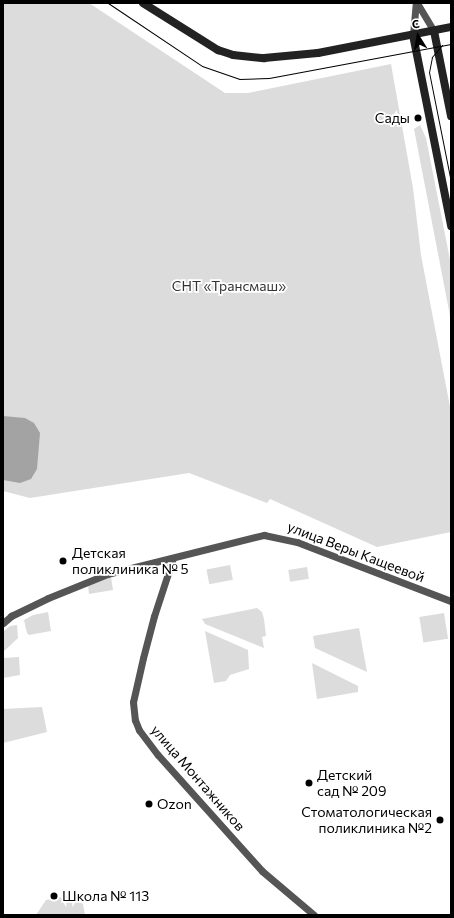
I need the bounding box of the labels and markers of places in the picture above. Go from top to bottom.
place label: Сады [375,110,410,126]
marker: Сады [413,113,423,123]
place label: Детская поликлиника № 5 [72,545,189,578]
marker: Детская поликлиника № 5 [57,555,69,567]
place label: Детский сад № 209 [317,767,387,800]
marker: Детский сад № 209 [304,778,314,788]
place label: Ozon [157,796,192,812]
marker: Ozon [144,799,154,809]
place label: Стоматологическая поликлиника №2 [301,804,432,836]
marker: Стоматологическая поликлиника №2 [435,815,445,825]
place label: Школа № 113 [62,888,149,904]
marker: Школа № 113 [49,891,59,901]

